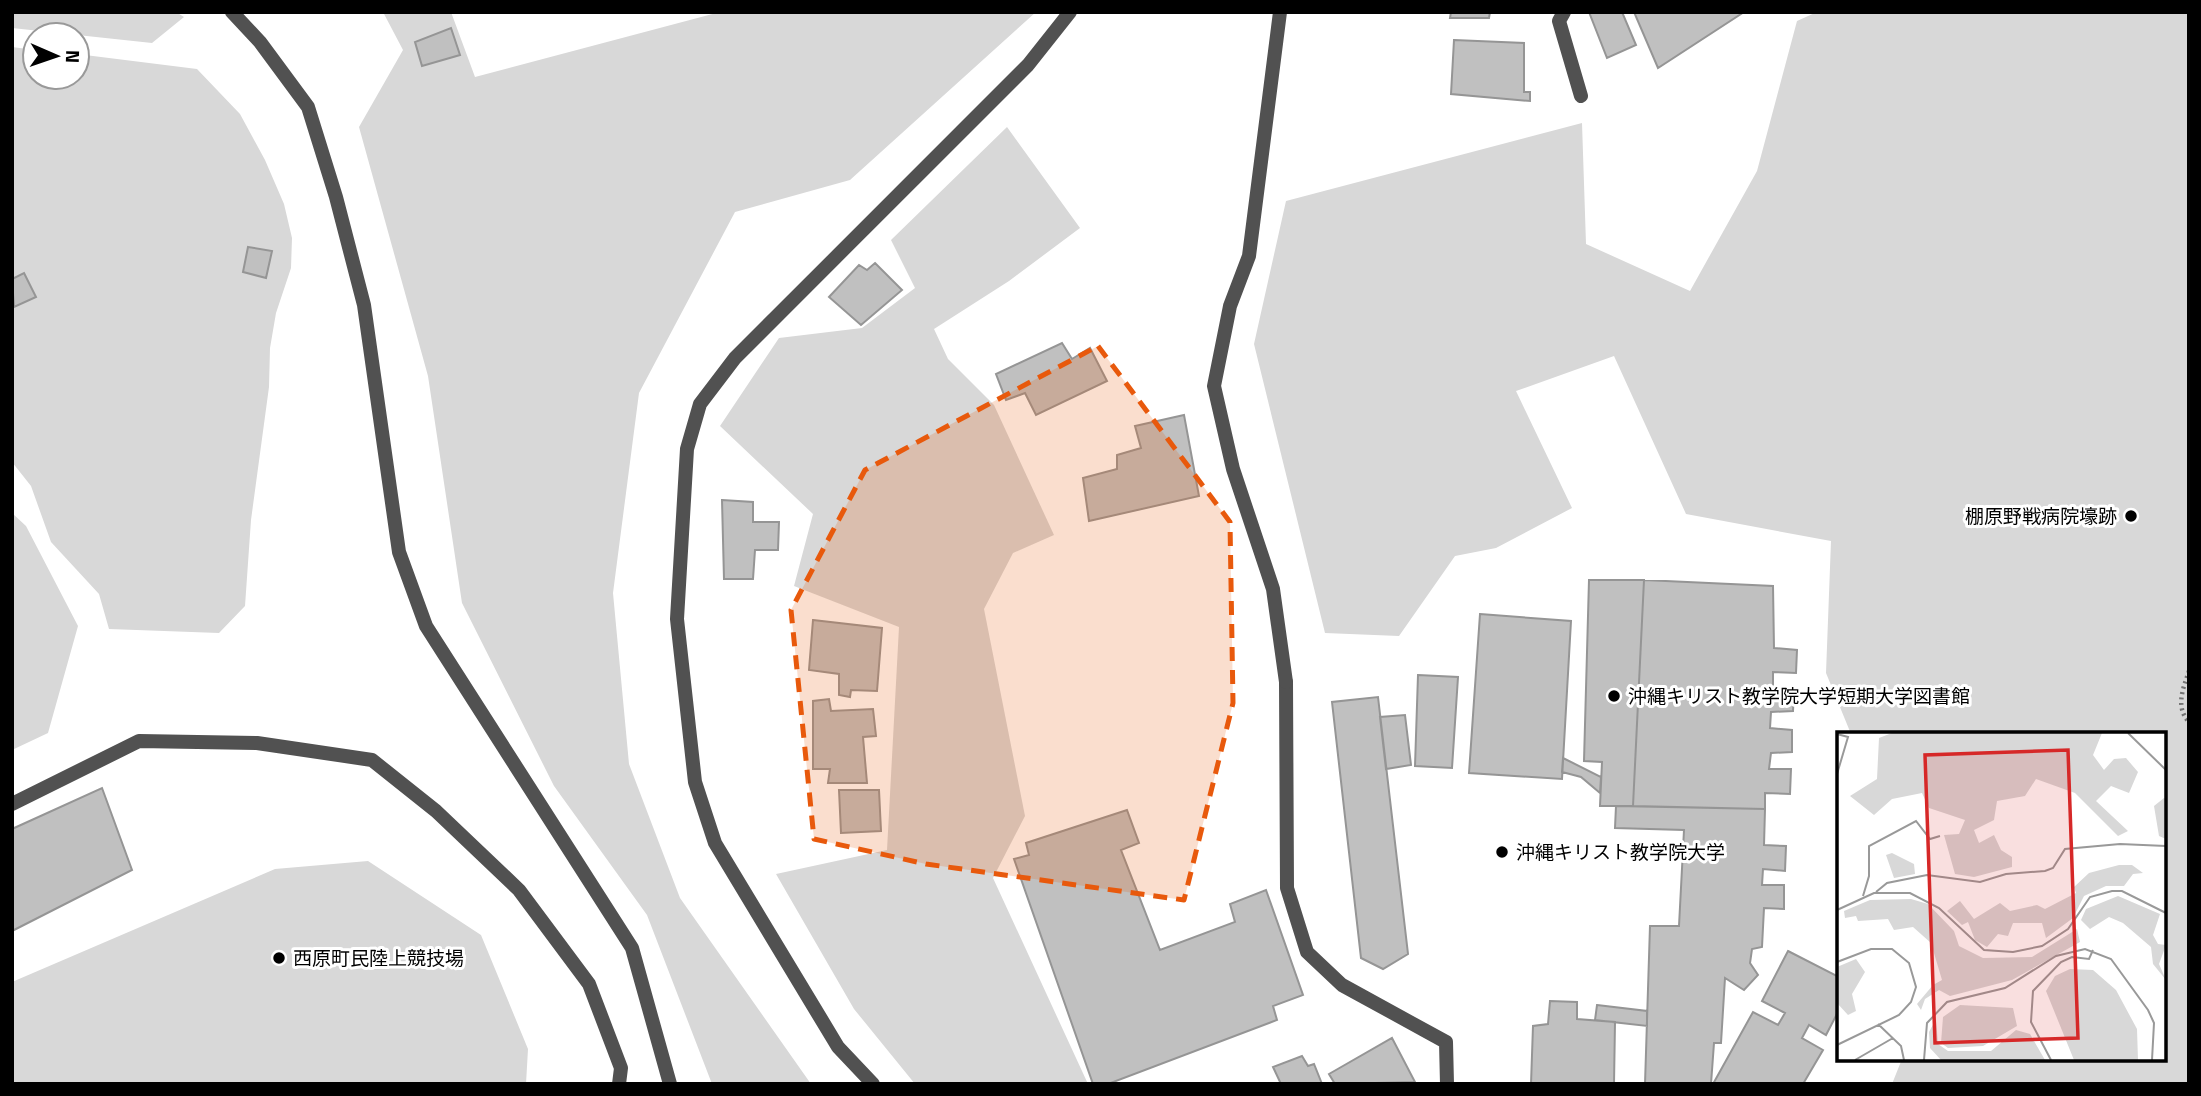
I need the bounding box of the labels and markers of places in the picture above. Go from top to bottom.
place label: 棚原野戦病院壕跡 [1965,501,2117,530]
marker: 棚原野戦病院壕跡 [2123,508,2139,524]
place label: 沖縄キリスト教学院大学短期大学図書館 [1628,681,1970,710]
marker: 沖縄キリスト教学院大学短期大学図書館 [1606,688,1622,704]
place label: 沖縄キリスト教学院大学 [1516,837,1725,866]
marker: 沖縄キリスト教学院大学 [1494,844,1510,860]
place label: 西原町民陸上競技場 [293,943,464,972]
marker: 西原町民陸上競技場 [271,950,287,966]

